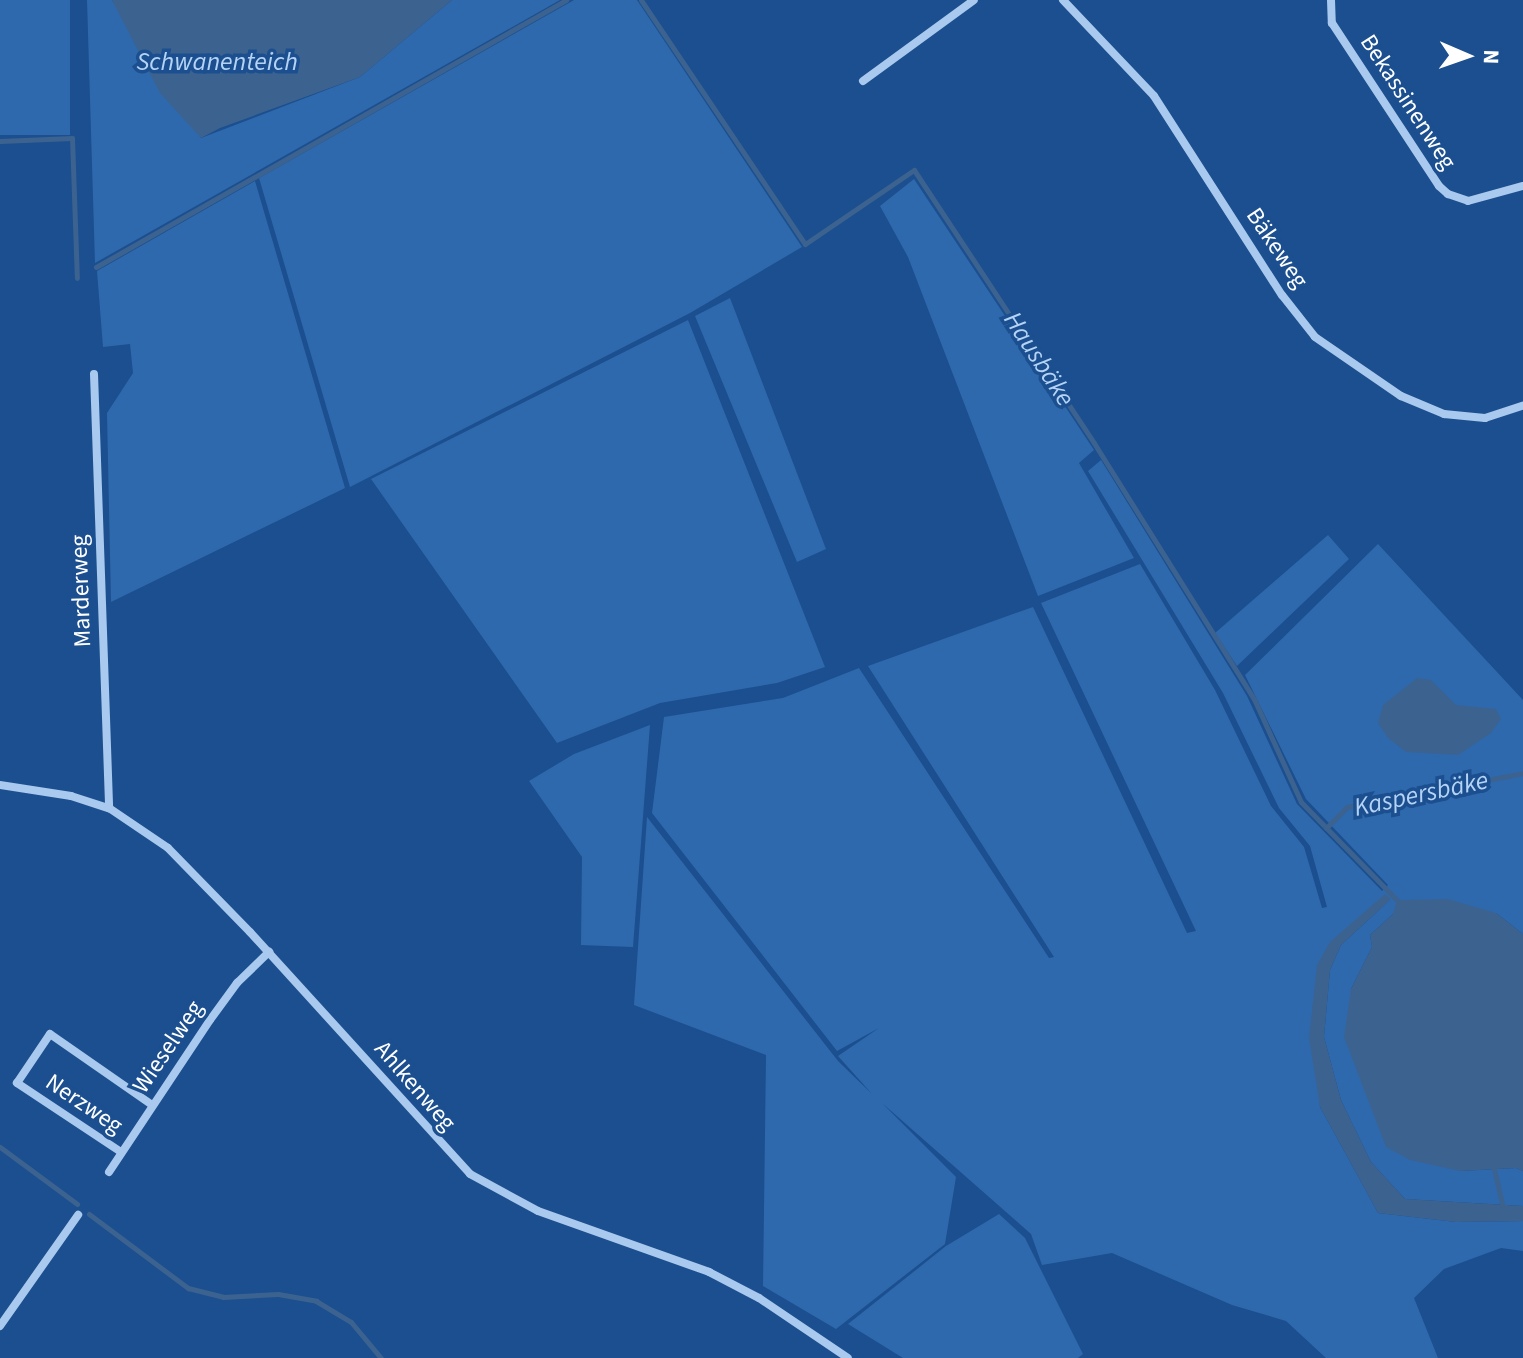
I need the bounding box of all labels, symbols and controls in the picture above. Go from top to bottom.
north arrow [1427,16,1507,96]
street label: Bekassinenweg [1354,29,1462,175]
water label: Schwanenteich [136,46,298,78]
text: N [1475,49,1507,65]
street label: Bäkeweg [1240,202,1314,294]
water label: Hausbäke [997,306,1081,412]
street label: Marderweg [65,534,97,648]
water label: Kaspersbäke [1351,765,1491,823]
street label: Wieselweg [127,995,209,1099]
street label: Ahlkenweg [368,1035,462,1137]
street label: Nerzweg [40,1068,128,1140]

